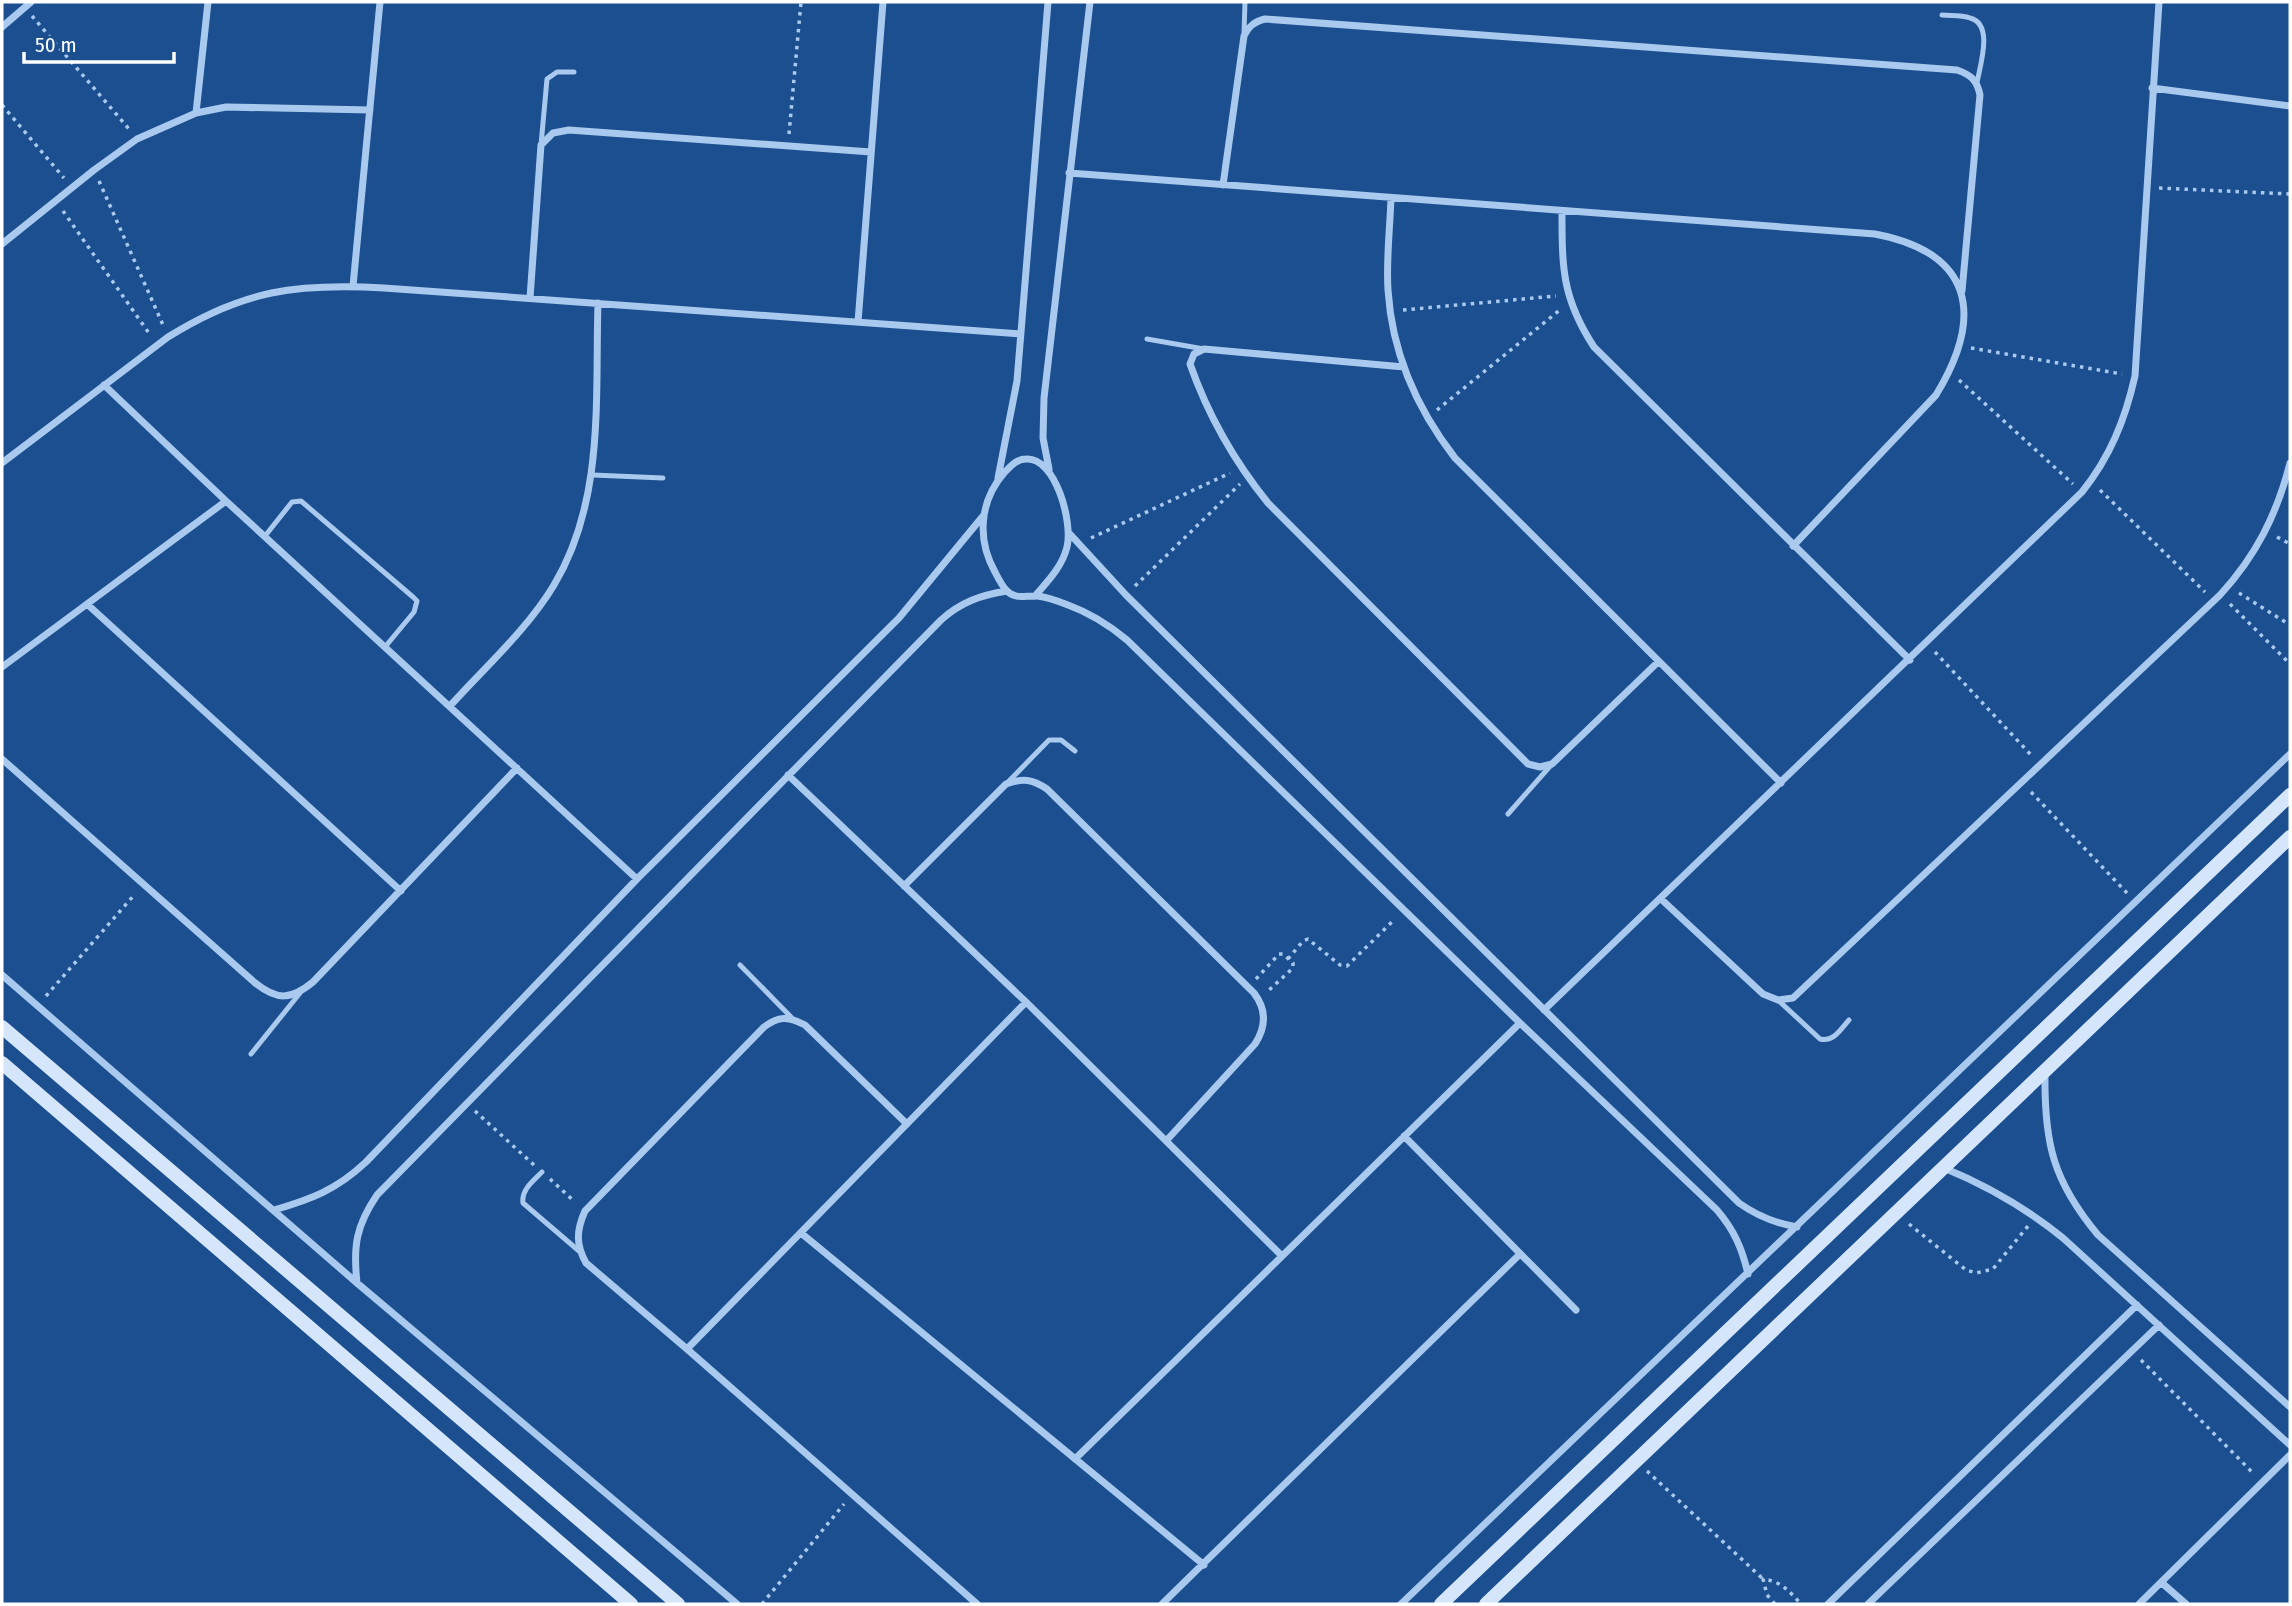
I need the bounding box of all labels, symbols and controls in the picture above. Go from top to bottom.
scale bar [24,21,175,65]
text: 50 m [35,32,77,58]

